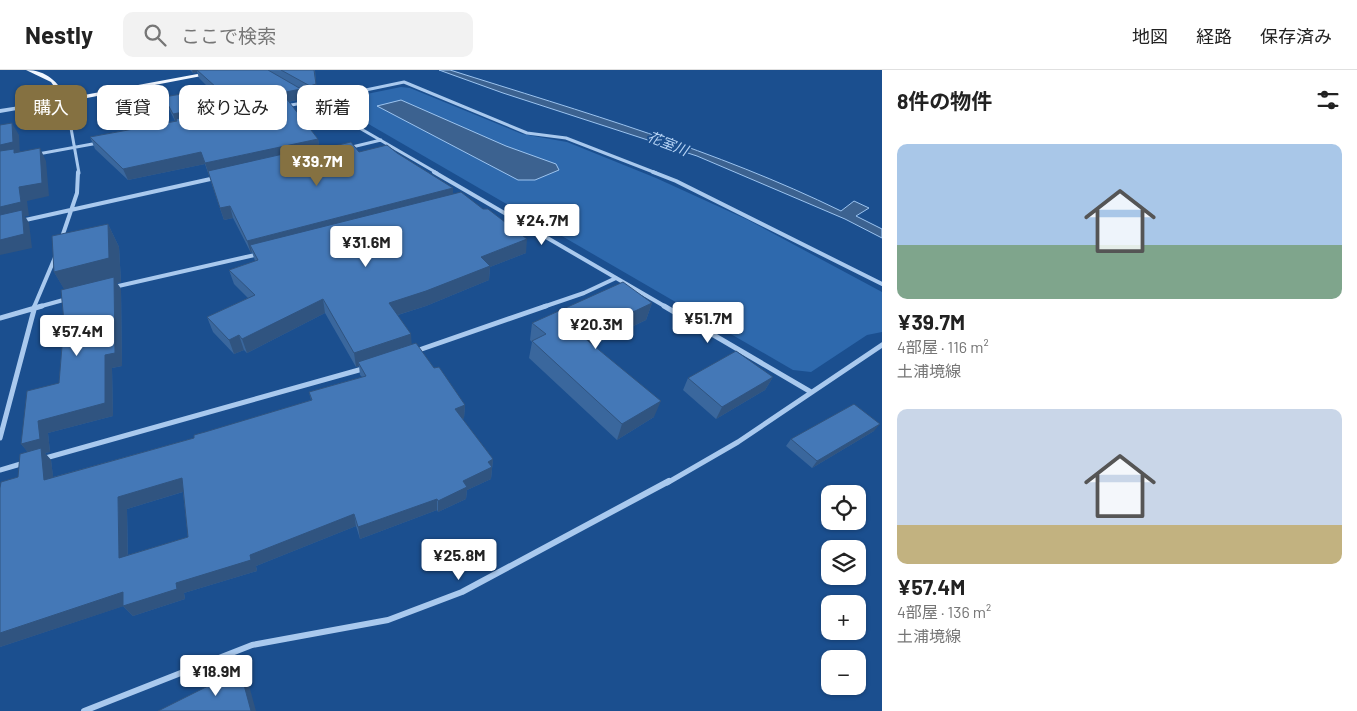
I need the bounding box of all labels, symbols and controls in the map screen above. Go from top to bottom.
search box [123,12,473,57]
text: Nestly [25,20,93,49]
icon: search [141,21,169,49]
text: ここで検索 [181,24,276,47]
text: 地図 [1132,25,1168,47]
text: 経路 [1196,25,1232,47]
text: 保存済み [1260,25,1332,47]
chip: 購入 [15,85,87,130]
chip: 賃貸 [97,85,169,130]
chip: 絞り込み [179,85,287,130]
chip: 新着 [297,85,369,130]
icon: filters [1314,86,1342,114]
text: 8件の物件 [897,88,992,113]
water label: 花室川 [645,128,693,159]
pin: ¥39.7M [276,144,358,187]
text: ¥39.7M [291,151,343,170]
icon: home [1075,176,1165,266]
pin: ¥24.7M [501,204,583,246]
text: ¥24.7M [515,210,569,229]
pin: ¥31.6M [325,226,407,268]
text: ¥31.6M [341,232,391,251]
pin: ¥51.7M [667,302,749,344]
pin: ¥20.3M [555,308,637,350]
text: ¥51.7M [684,308,732,327]
text: ¥39.7M [897,309,965,334]
pin: ¥57.4M [36,314,118,357]
text: ¥20.3M [569,314,623,333]
text: ¥57.4M [51,321,103,340]
text: 4部屋 · 116 m² [897,337,989,356]
text: 土浦境線 [897,361,961,380]
icon: home [1075,441,1165,531]
map controls [821,485,866,695]
button: locate [821,485,866,530]
pin: ¥25.8M [418,538,500,581]
button: layers [821,540,866,585]
text: ¥25.8M [433,545,485,564]
text: ¥57.4M [897,574,965,599]
button: + [821,595,866,640]
text: 4部屋 · 136 m² [897,602,991,621]
text: 土浦境線 [897,626,961,645]
button: − [821,650,866,695]
pin: ¥18.9M [175,654,257,697]
text: ¥18.9M [191,661,241,680]

